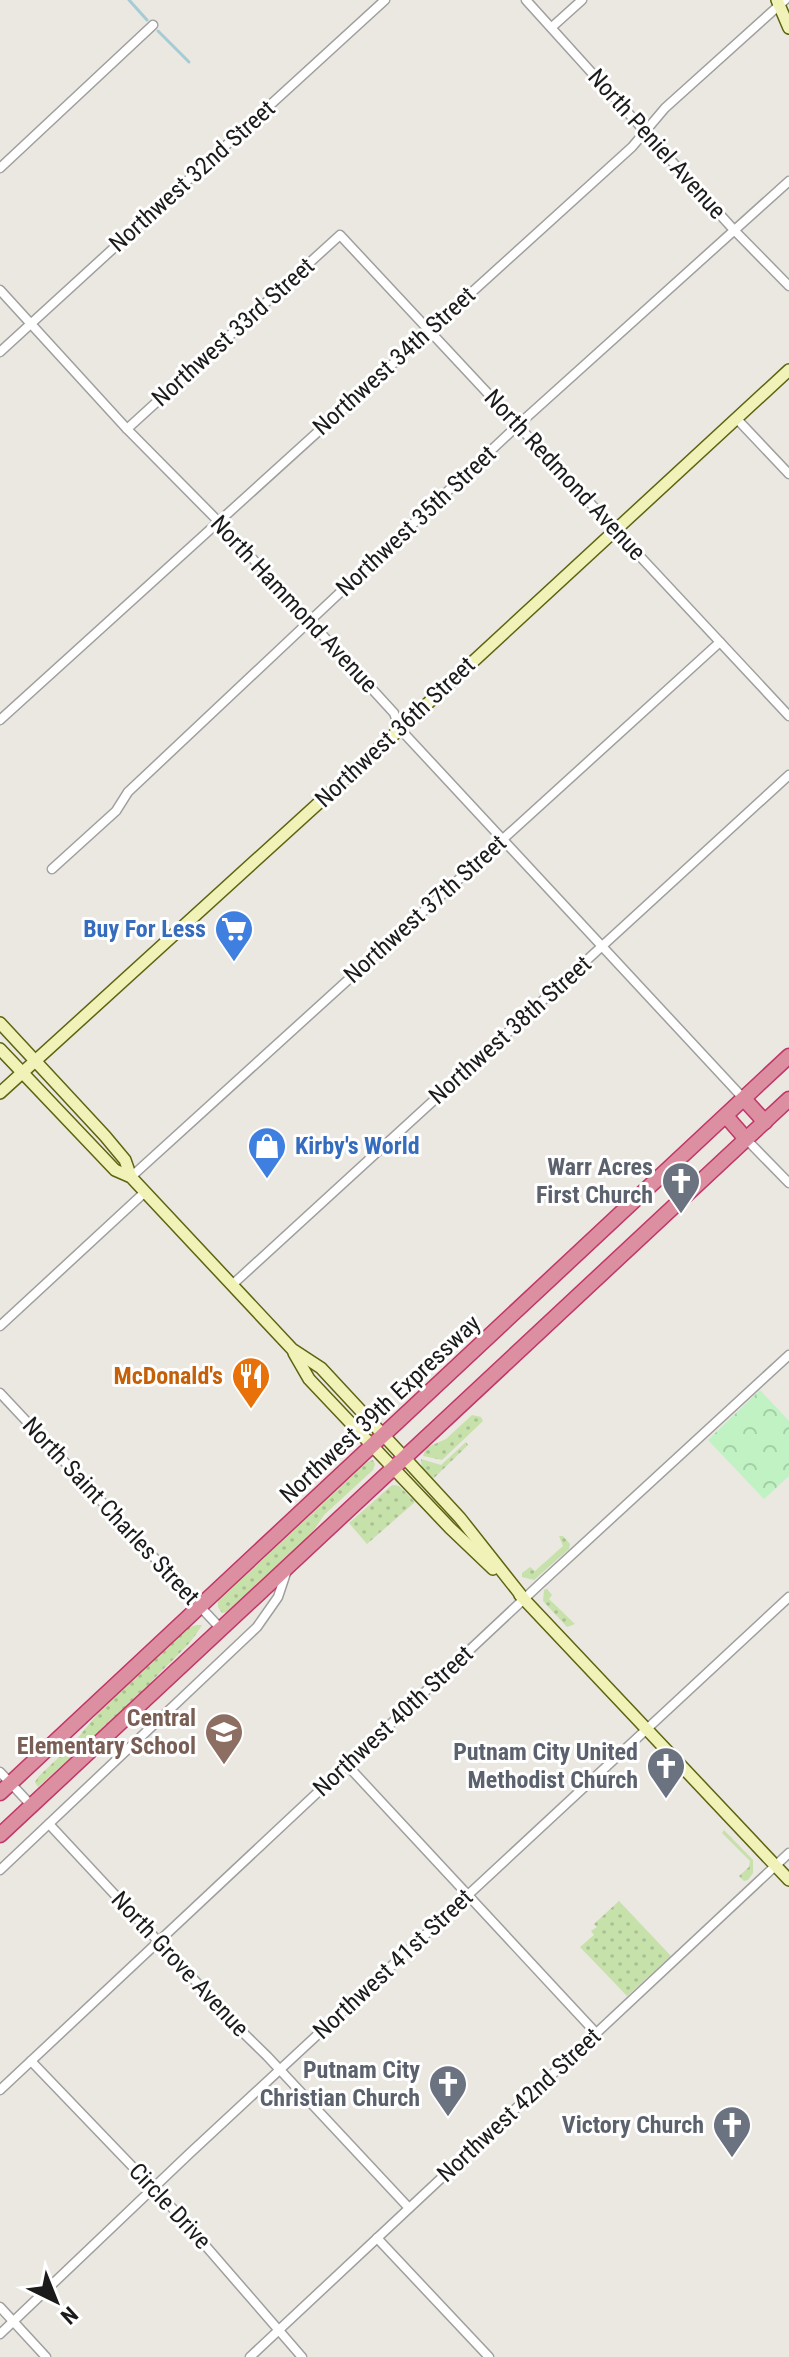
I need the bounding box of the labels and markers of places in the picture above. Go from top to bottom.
supermarket icon: Buy For Less [213,908,255,963]
place label: Buy For Less [83,915,206,943]
shop icon: Kirby's World [246,1125,288,1180]
place label: Kirby's World [295,1132,420,1160]
place label: Warr Acres First Church [536,1153,653,1209]
church icon: Warr Acres First Church [660,1160,702,1215]
restaurant icon: McDonald's [230,1355,272,1410]
place label: McDonald's [114,1362,223,1390]
place label: Central Elementary School [17,1704,196,1760]
school or university icon: Central Elementary School [203,1711,245,1766]
place label: Putnam City United Methodist Church [453,1738,638,1794]
church icon: Putnam City United Methodist Church [645,1745,687,1800]
place label: Putnam City Christian Church [260,2056,420,2112]
church icon: Putnam City Christian Church [427,2063,469,2118]
church icon: Victory Church [711,2104,753,2159]
place label: Victory Church [562,2111,704,2139]

